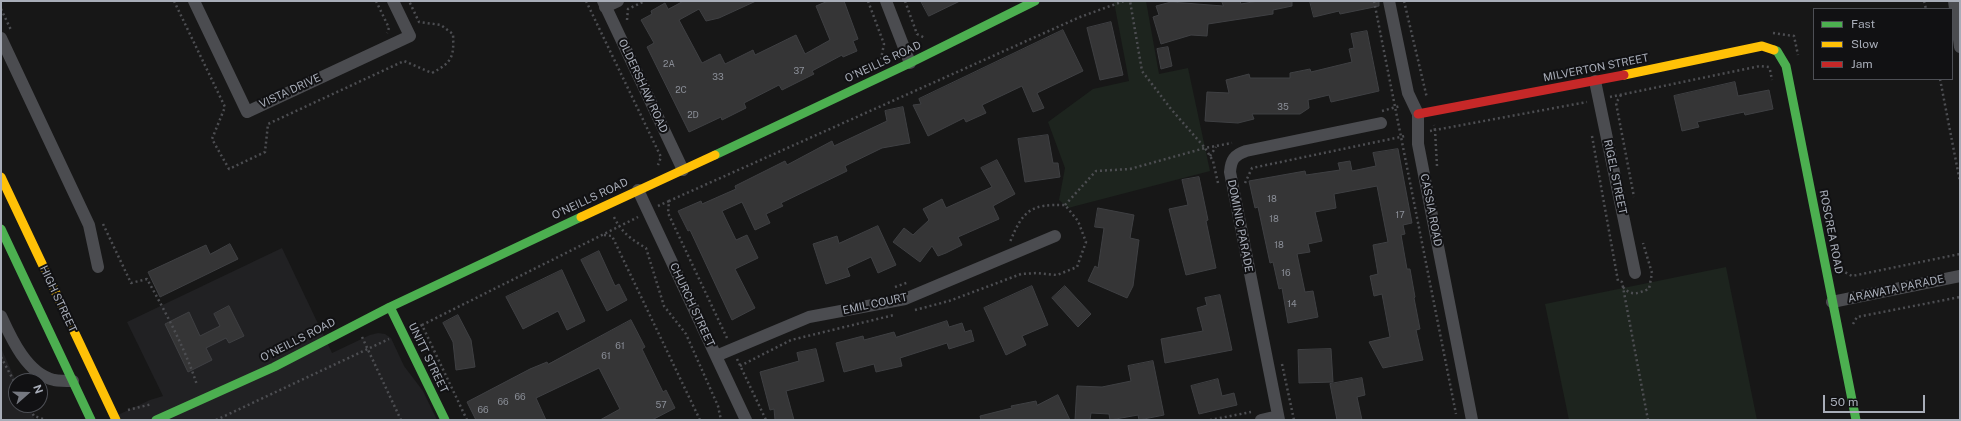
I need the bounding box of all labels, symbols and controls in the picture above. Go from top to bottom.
legend [1813,8,1953,80]
text: Fast [1851,17,1875,31]
street label: OLDERSHAW ROAD [615,37,671,135]
text: Slow [1851,37,1878,51]
street label: O'NEILLS ROAD [843,39,923,85]
street label: MILVERTON STREET [1542,51,1650,85]
text: Jam [1851,57,1873,71]
house number: 2A [663,59,675,69]
house number: 37 [794,66,804,76]
street label: VISTA DRIVE [257,71,323,111]
house number: 33 [712,72,724,82]
house number: 2C [675,85,687,95]
house number: 35 [1277,102,1289,112]
house number: 2D [687,110,699,120]
street label: RIGEL STREET [1601,138,1629,216]
street label: CASSIA ROAD [1417,172,1445,248]
street label: O'NEILLS ROAD [550,176,630,222]
street label: DOMINIC PARADE [1225,179,1255,273]
street label: ROSCREA ROAD [1816,189,1846,275]
house number: 18 [1267,194,1277,204]
house number: 17 [1395,210,1405,220]
house number: 18 [1269,214,1279,224]
house number: 18 [1274,240,1284,250]
street label: CHURCH STREET [667,261,717,349]
street label: HIGH STREET [37,263,79,335]
house number: 16 [1281,268,1291,278]
street label: ARAWATA PARADE [1847,272,1945,306]
street label: EMIL COURT [841,291,909,317]
house number: 14 [1287,299,1297,309]
street label: O'NEILLS ROAD [258,315,338,365]
street label: UNITT STREET [405,321,451,395]
house number: 61 [615,341,625,351]
house number: 61 [601,351,611,361]
north arrow [8,373,48,413]
text: N [31,383,45,395]
scale bar [1825,387,1927,413]
house number: 66 [514,392,526,402]
text: 50 m [1830,395,1858,409]
house number: 66 [497,397,509,407]
house number: 57 [655,400,667,410]
house number: 66 [477,405,489,415]

